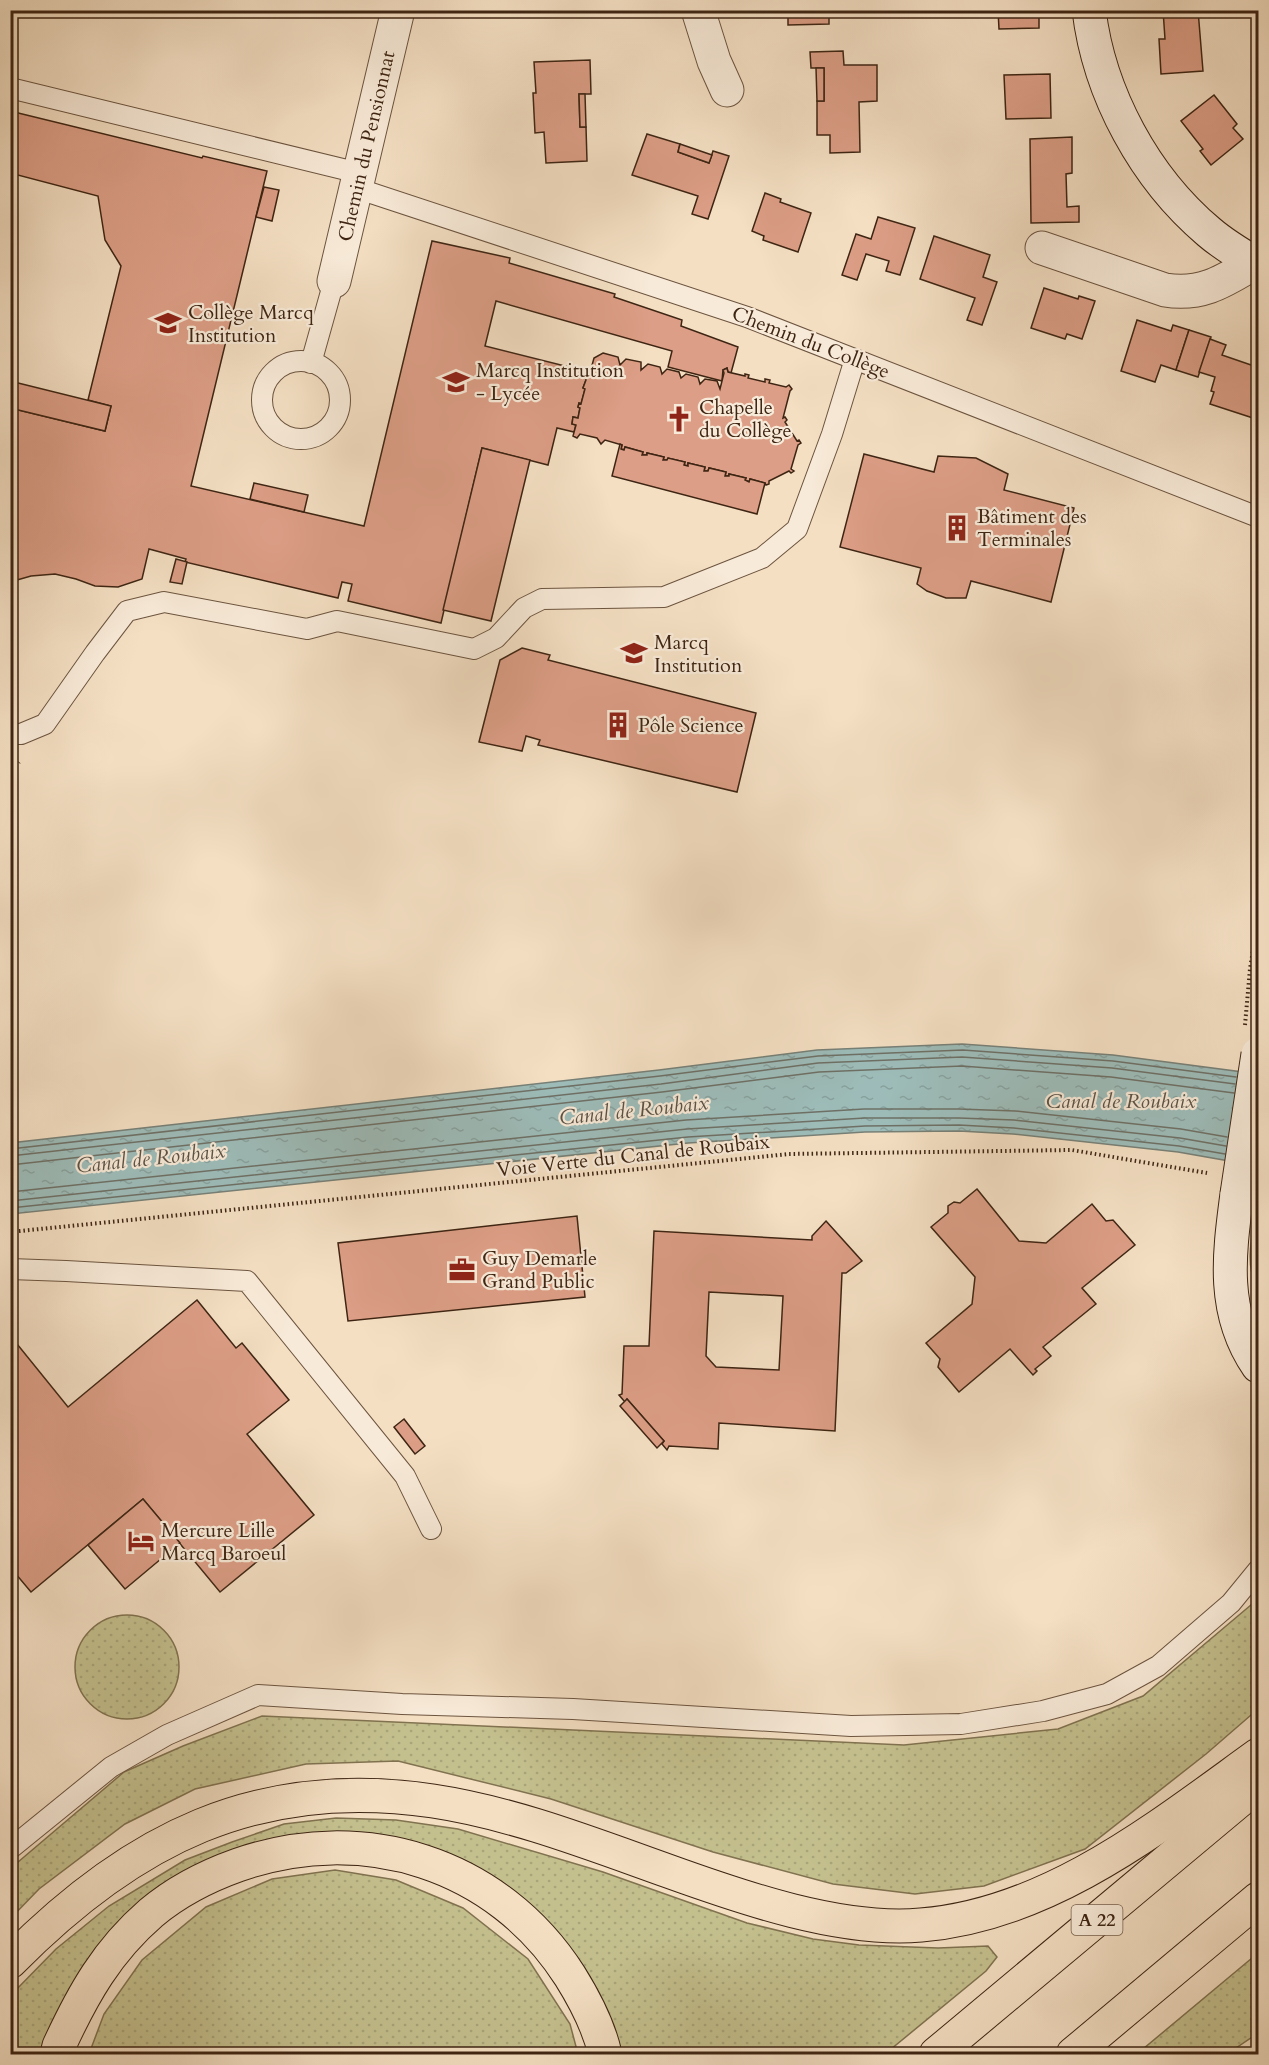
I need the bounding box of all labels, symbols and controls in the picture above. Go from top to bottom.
street label: Chemin du Pensionnat [331,48,402,244]
place label: Collège Marcq Institution [188,299,314,349]
street label: Chemin du Collège [728,300,894,385]
school or university icon: Collège Marcq Institution [153,308,183,338]
place label: Marcq Institution - Lycée [476,357,625,407]
school or university icon: Marcq Institution - Lycée [441,367,471,397]
place label: Chapelle du Collège [699,394,792,444]
church icon: Chapelle du Collège [664,404,694,434]
place label: Bâtiment des Terminales [977,503,1087,553]
building icon: Bâtiment des Terminales [942,513,972,543]
place label: Marcq Institution [654,629,743,679]
school or university icon: Marcq Institution [619,638,649,668]
building icon: Pôle Science [603,710,633,740]
place label: Pôle Science [638,712,744,739]
water label: Canal de Roubaix [1046,1087,1197,1116]
water label: Canal de Roubaix [558,1088,711,1133]
street label: Voie Verte du Canal de Roubaix [495,1128,771,1183]
water label: Canal de Roubaix [75,1136,228,1181]
place label: Guy Demarle Grand Public [482,1245,597,1295]
office icon: Guy Demarle Grand Public [447,1255,477,1285]
place label: Mercure Lille Marcq Baroeul [161,1517,286,1567]
hotel icon: Mercure Lille Marcq Baroeul [126,1526,156,1556]
road number: A 22 [1072,1905,1122,1935]

